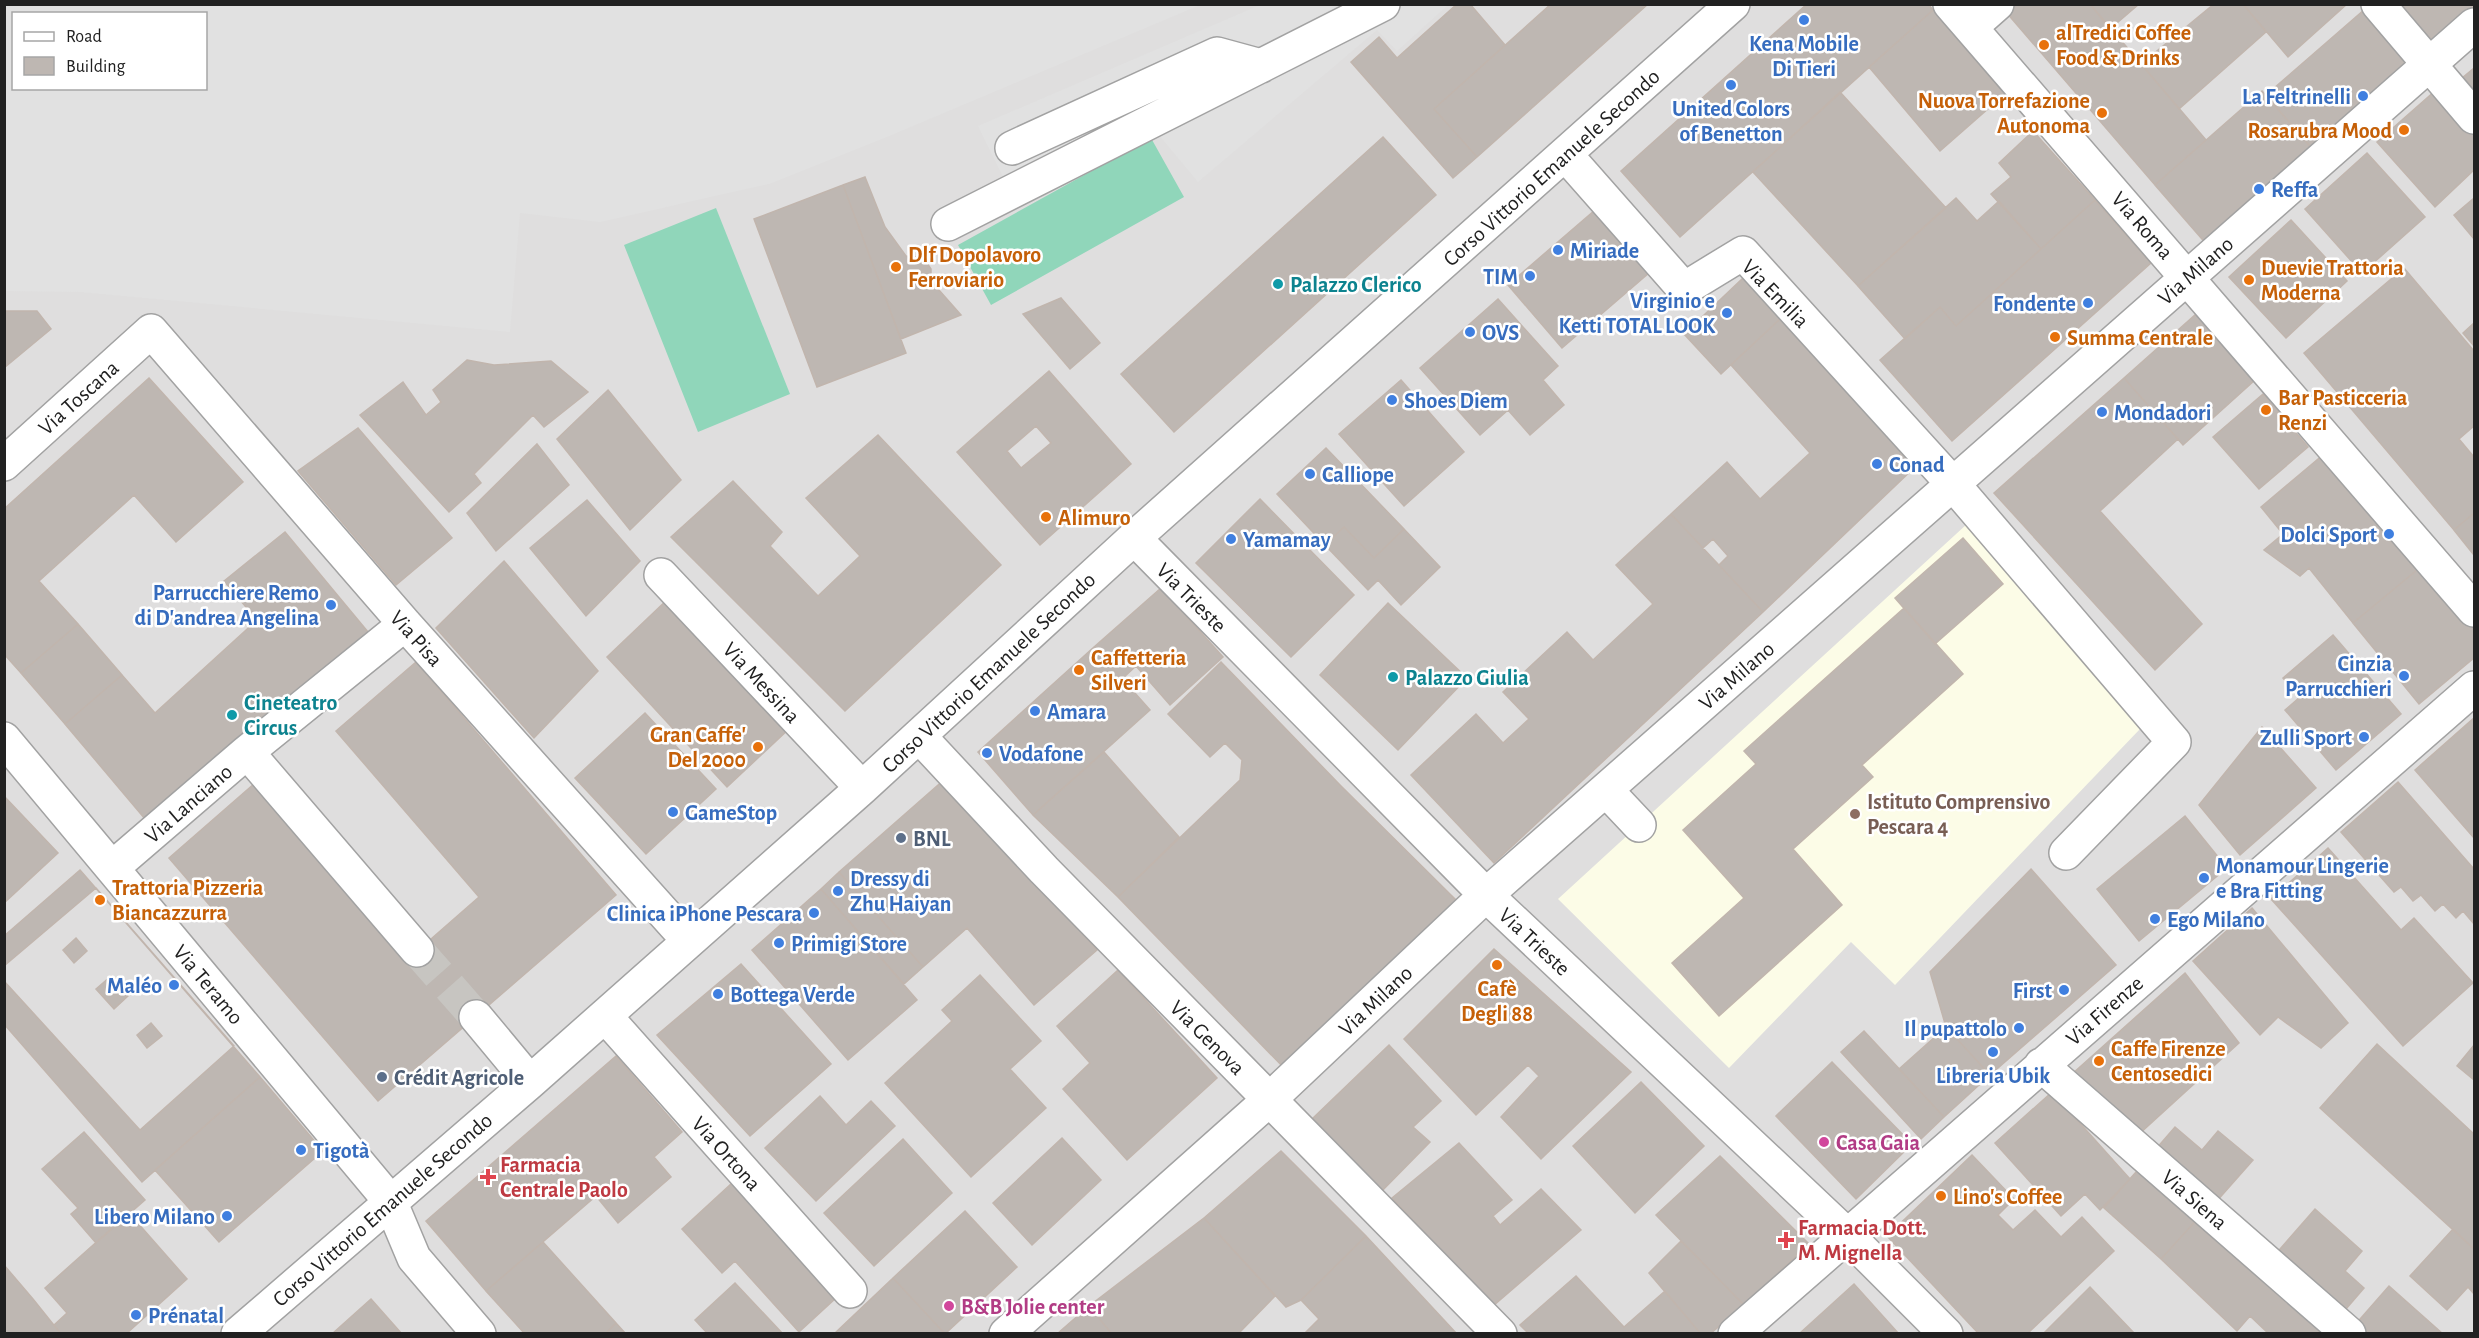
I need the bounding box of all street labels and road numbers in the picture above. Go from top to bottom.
street label: Corso Vittorio Emanuele Secondo [1439,65,1664,270]
street label: Via Roma [2107,188,2177,264]
street label: Via Milano [2154,232,2237,309]
street label: Via Emilia [1738,255,1813,332]
street label: Via Toscana [34,356,123,439]
street label: Via Trieste [1152,559,1230,637]
street label: Corso Vittorio Emanuele Secondo [878,568,1100,777]
street label: Via Pisa [386,607,447,671]
street label: Via Milano [1695,637,1778,714]
street label: Via Messina [719,638,804,727]
street label: Via Lanciano [141,760,237,847]
street label: Via Trieste [1494,904,1574,980]
street label: Via Teramo [169,941,248,1029]
street label: Via Milano [1335,961,1417,1040]
street label: Via Firenze [2062,972,2147,1050]
street label: Via Genova [1166,996,1249,1079]
street label: Corso Vittorio Emanuele Secondo [269,1109,497,1311]
street label: Via Ortona [687,1112,765,1195]
street label: Via Siena [2157,1166,2231,1234]

